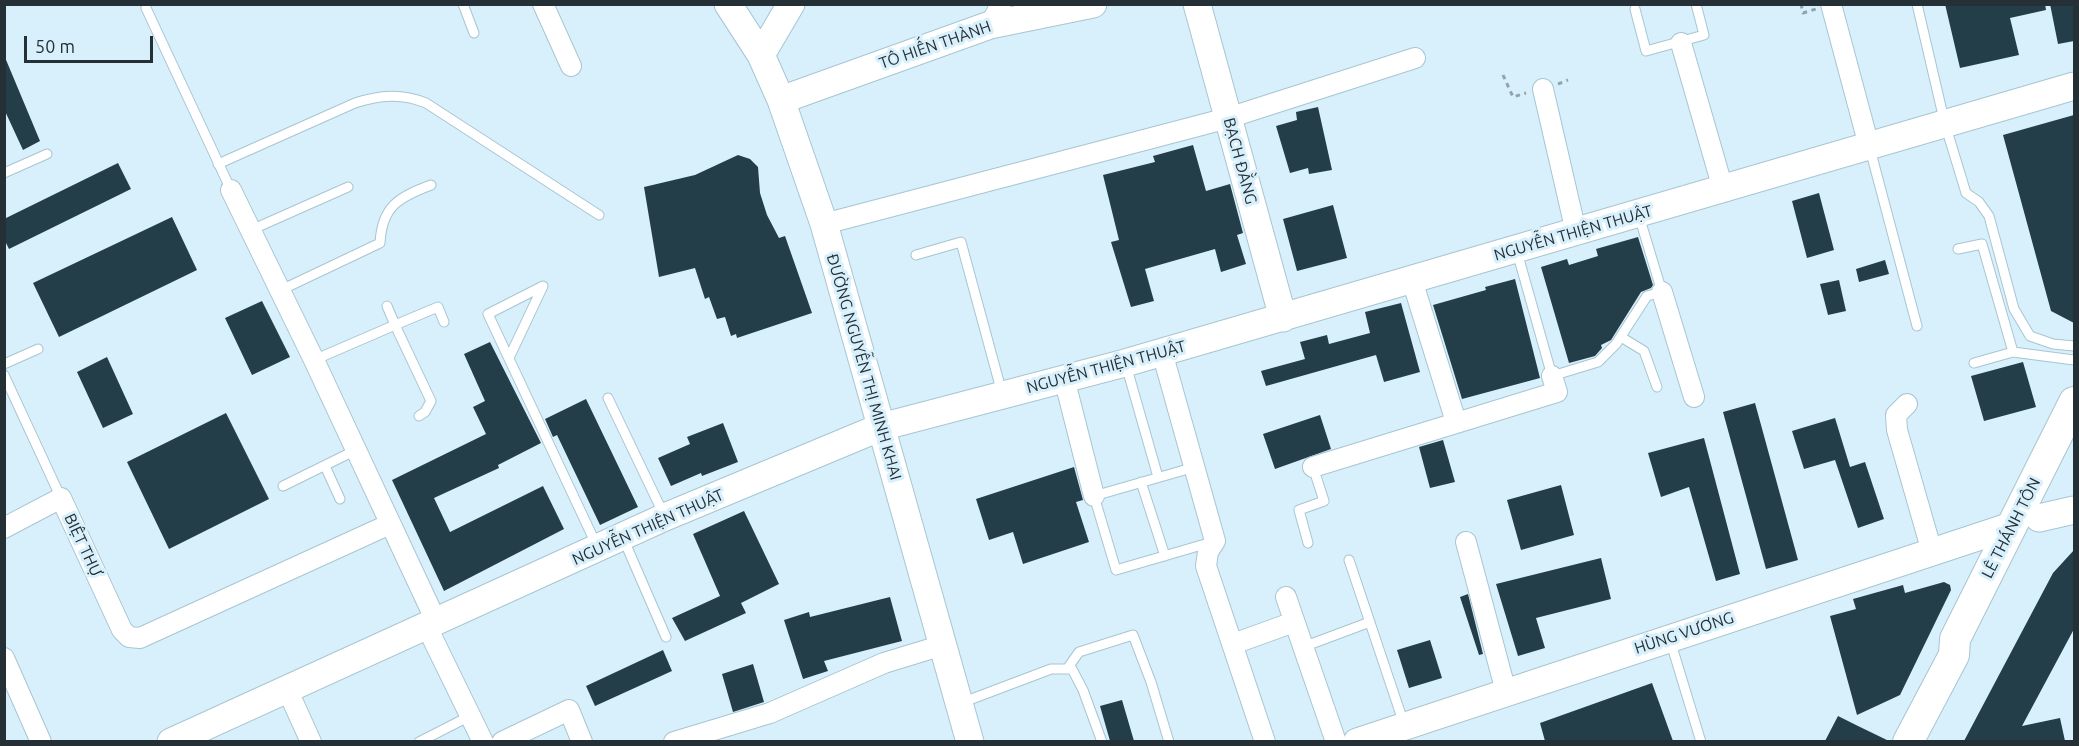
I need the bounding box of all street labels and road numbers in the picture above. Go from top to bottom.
street label: TÔ HIẾN THÀNH [877,17,993,73]
street label: BẠCH ĐẰNG [1219,116,1261,206]
street label: NGUYỄN THIỆN THUẬT [1492,201,1654,265]
street label: ĐƯỜNG NGUYỄN THỊ MINH KHAI [822,252,906,482]
street label: NGUYỄN THIỆN THUẬT [1024,337,1188,397]
street label: LÊ THÁNH TÔN [1977,475,2045,581]
street label: NGUYỄN THIỆN THUẬT [569,485,727,569]
street label: BIỆT THỰ [60,511,106,579]
street label: HÙNG VƯƠNG [1632,608,1736,658]

